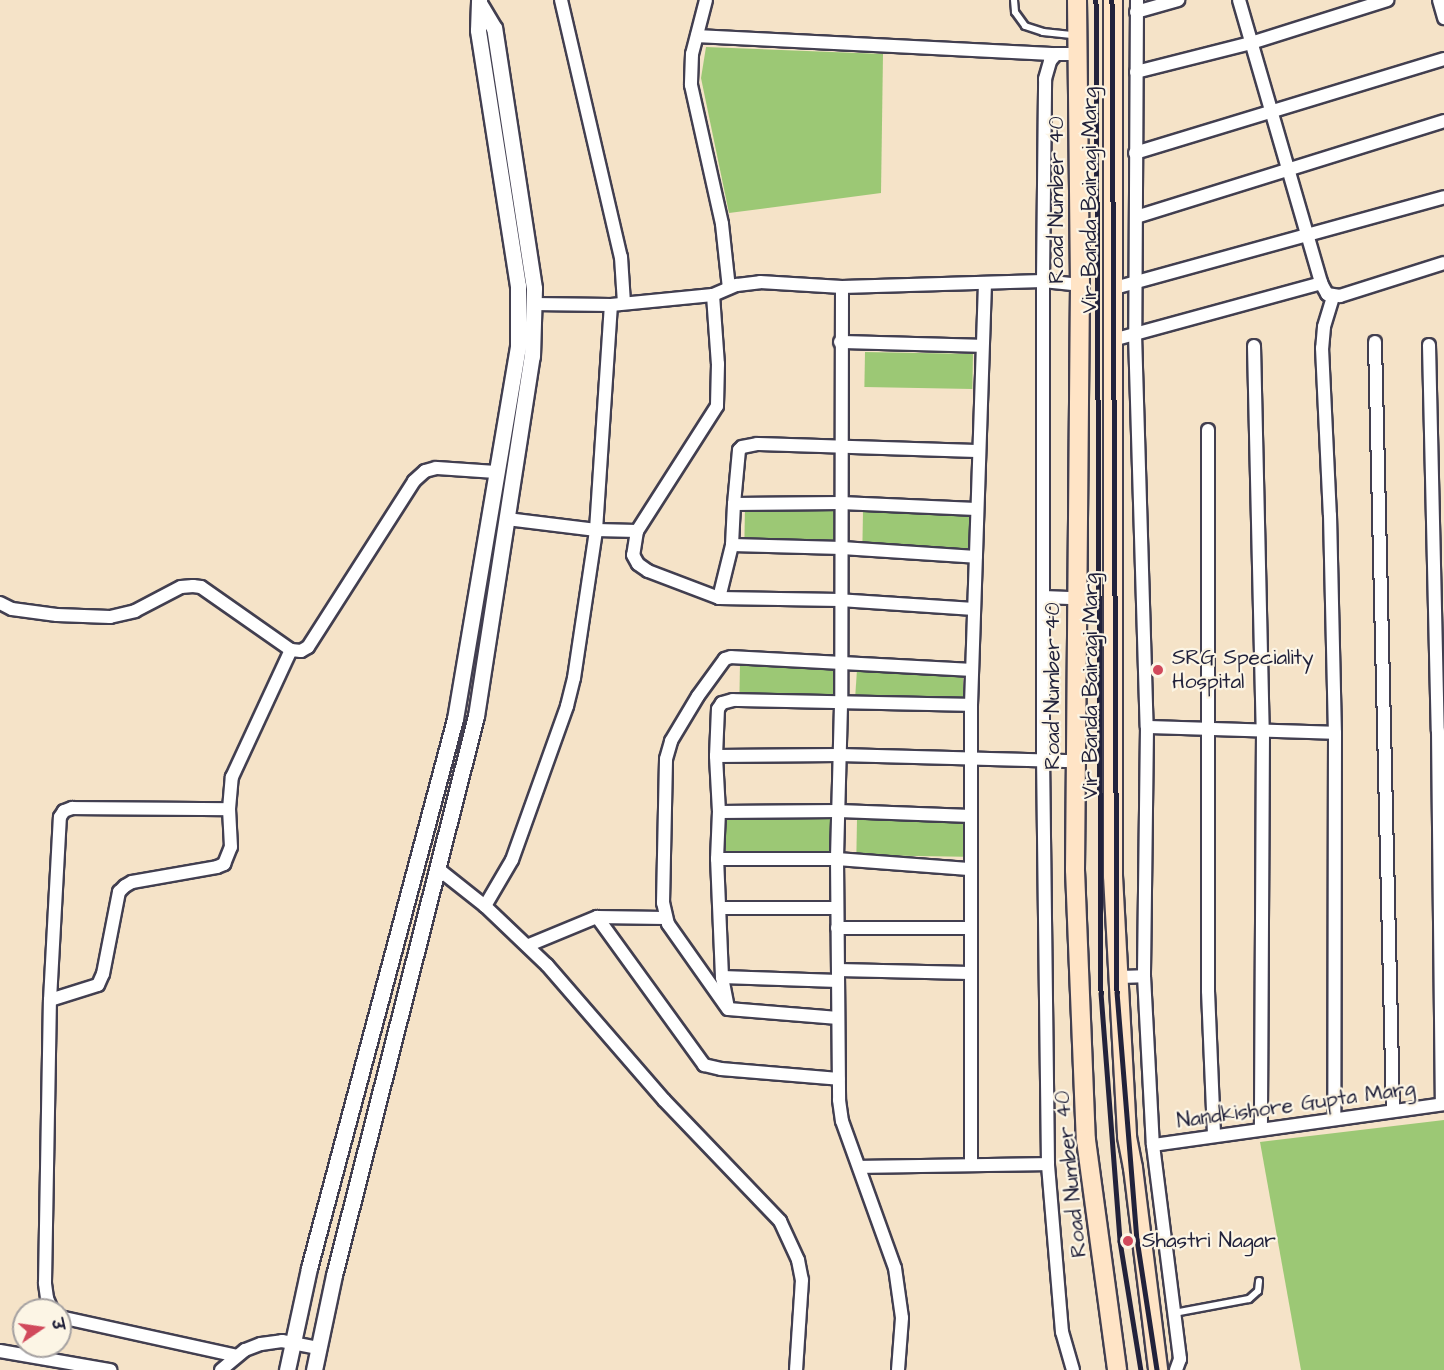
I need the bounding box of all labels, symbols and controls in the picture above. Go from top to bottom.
street label: Vir Banda Bairagi Marg [1077,87,1103,313]
street label: Road Number 40 [1044,116,1070,284]
street label: Vir Banda Bairagi Marg [1078,573,1104,799]
street label: Road Number 40 [1040,602,1066,770]
place label: SRG Speciality Hospital [1172,645,1314,695]
marker: SRG Speciality Hospital [1149,661,1167,679]
street label: Nandkishore Gupta Marg [1175,1076,1417,1134]
street label: Road Number 40 [1050,1089,1092,1259]
place label: Shastri Nagar [1142,1228,1276,1254]
marker: Shastri Nagar [1119,1232,1137,1250]
north arrow [12,1298,72,1358]
text: उ [46,1317,70,1332]

